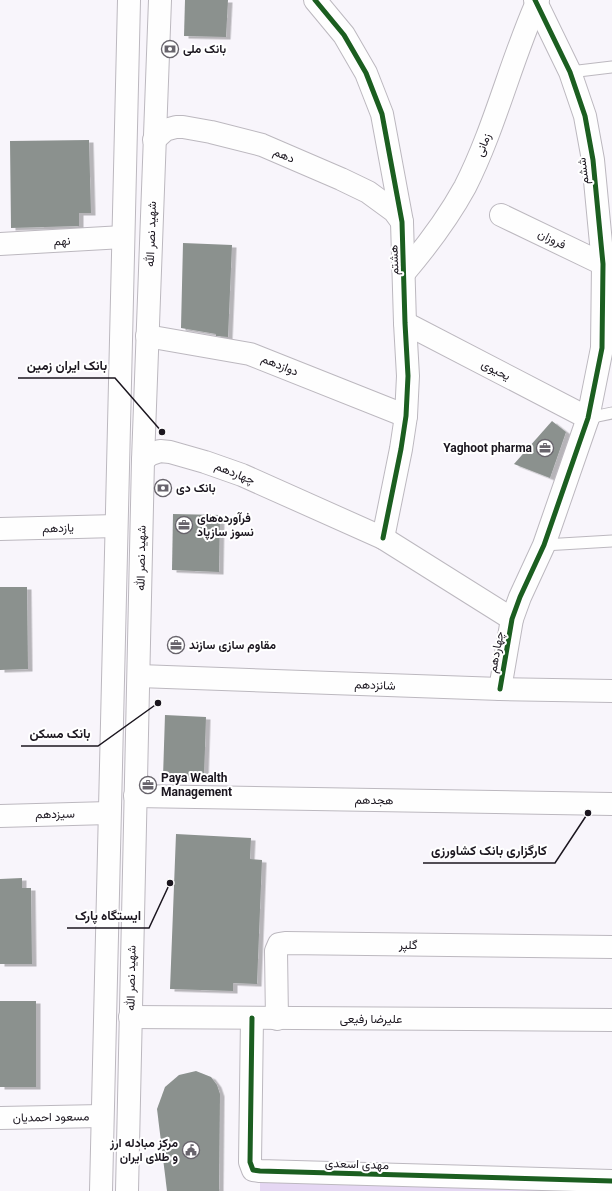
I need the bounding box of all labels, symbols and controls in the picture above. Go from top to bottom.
bank icon: بانک ملی [160,39,180,59]
place label: بانک ملی [183,42,226,56]
street label: زمانی [472,131,495,159]
street label: دهم [271,144,297,167]
street label: ششم [574,157,593,185]
street label: شهید نصر الله [143,201,160,267]
street label: فروزان [535,226,568,253]
street label: نهم [53,234,71,249]
street label: هشتم [386,245,403,275]
street label: دوازدهم [259,351,301,380]
callout: بانک ایران زمین [18,353,115,378]
street label: یحیوی [479,357,513,384]
text: بانک ایران زمین [27,358,107,374]
office icon: Yaghoot pharma [535,438,555,458]
place label: Yaghoot pharma [443,441,533,455]
street label: چهاردهم [213,459,257,488]
bank icon: بانک دی [153,478,173,498]
place label: بانک دی [176,481,216,495]
place label: فرآورده‌های نسوز سازپاد [197,511,254,540]
office icon: فرآورده‌های نسوز سازپاد [174,515,194,535]
street label: یازدهم [42,520,74,537]
street label: شهید نصر الله [133,525,150,591]
street label: چهاردهم [485,630,508,674]
office icon: مقاوم سازی سازند [166,635,186,655]
place label: مقاوم سازی سازند [189,638,277,653]
street label: شانزدهم [354,677,396,694]
callout: بانک مسکن [21,721,98,746]
text: بانک مسکن [29,726,91,741]
place label: Paya Wealth Management [161,771,232,799]
office icon: Paya Wealth Management [138,775,158,795]
street label: هجدهم [354,793,394,808]
street label: سیزدهم [35,807,75,822]
callout: کارگزاری بانک کشاورزی [423,838,555,863]
text: کارگزاری بانک کشاورزی [431,843,547,859]
callout: ایستگاه پارک [67,903,149,928]
text: ایستگاه پارک [75,908,141,925]
street label: گلپر [398,938,417,953]
street label: شهید نصر الله [123,945,140,1011]
street label: علیرضا رفیعی [340,1012,402,1027]
street label: مسعود احمدیان [13,1109,89,1126]
place label: مركز مبادله ارز و طلای ايران [109,1136,178,1165]
public building icon: مركز مبادله ارز و طلای ايران [181,1140,201,1160]
street label: مهدی اسعدی [325,1156,389,1173]

